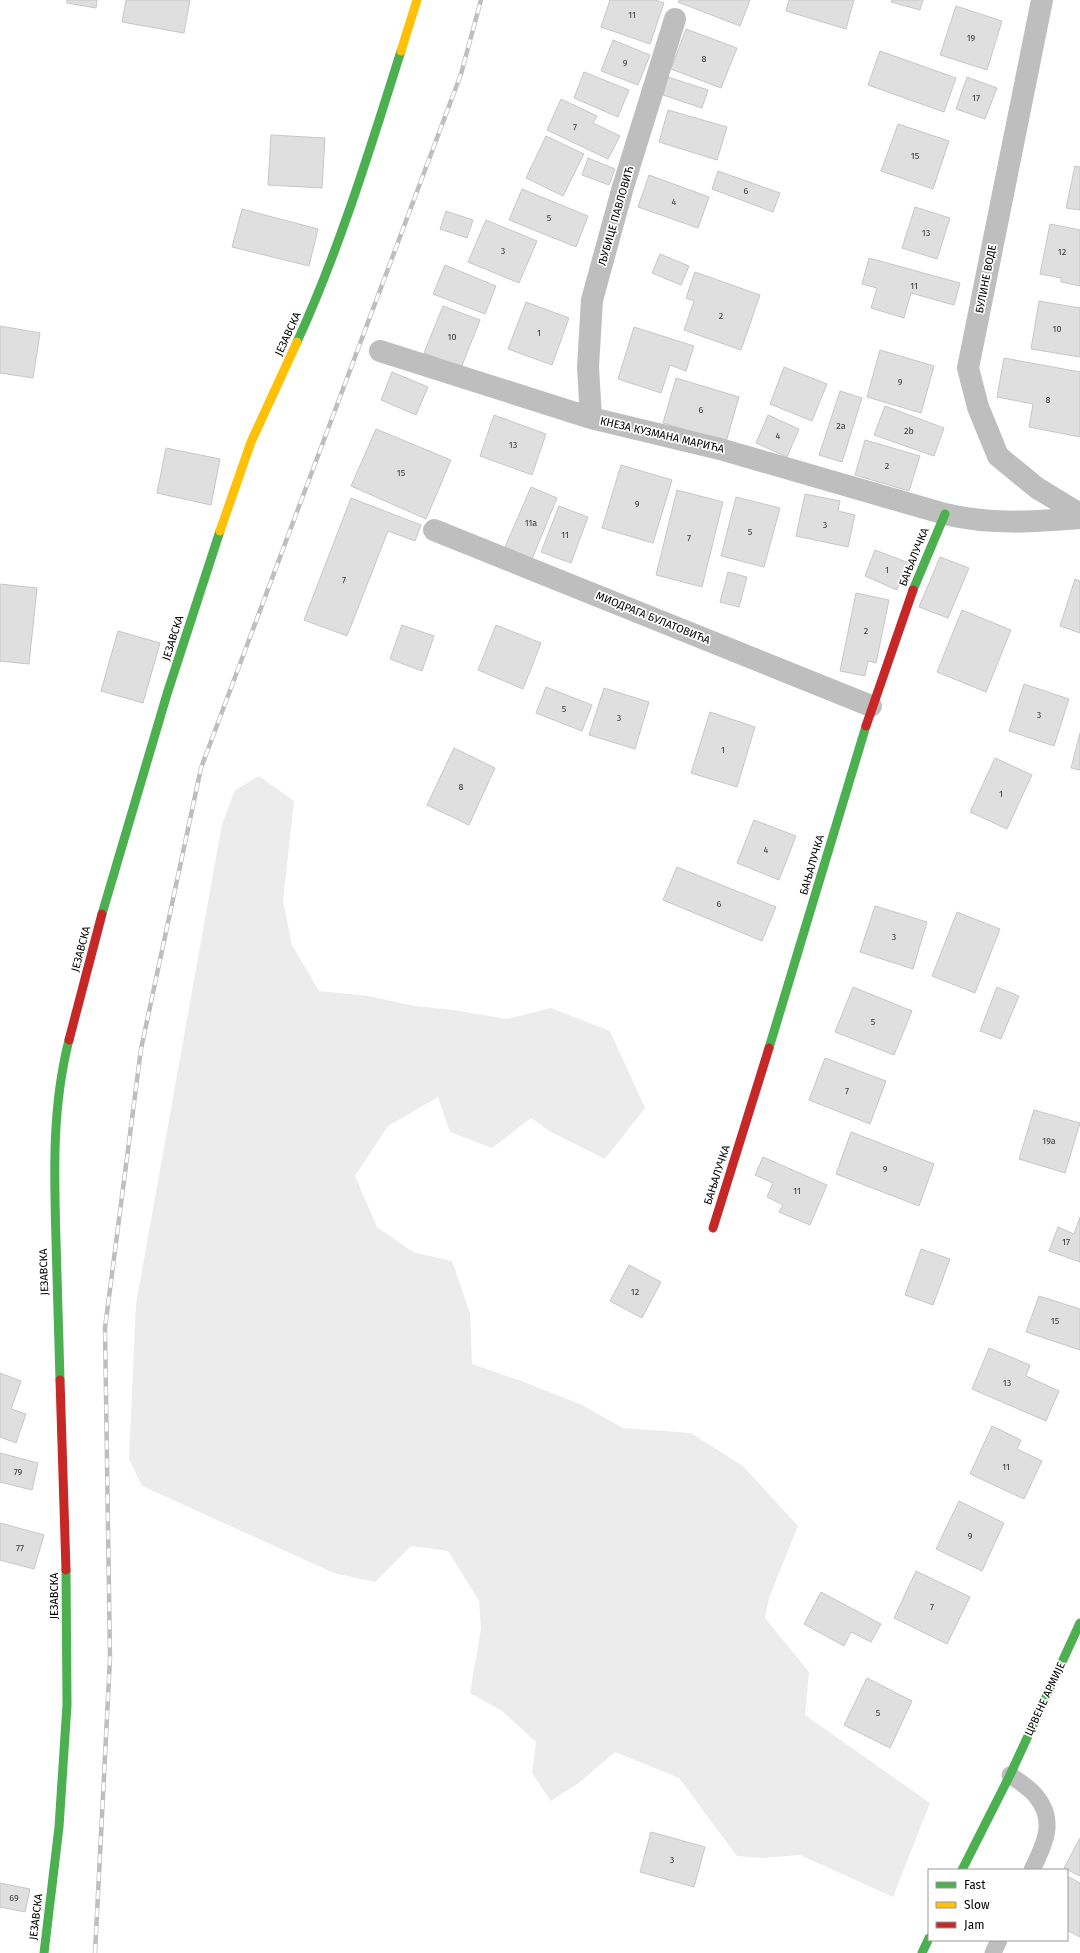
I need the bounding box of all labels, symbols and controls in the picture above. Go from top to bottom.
house number: 11 [628,10,636,20]
house number: 19 [967,33,976,43]
house number: 8 [702,54,707,64]
house number: 9 [623,58,628,68]
house number: 17 [972,93,980,103]
house number: 7 [573,122,577,132]
house number: 15 [911,151,920,161]
street label: ЉУБИЦЕ ПАВЛОВИЋ [596,165,636,267]
house number: 6 [744,186,749,196]
house number: 4 [672,197,677,207]
house number: 5 [547,213,552,223]
house number: 13 [922,228,930,238]
street label: БУЛИНЕ ВОДЕ [973,243,999,314]
house number: 3 [501,246,505,256]
house number: 12 [1058,247,1066,257]
house number: 11 [910,281,918,291]
street label: ЈЕЗАВСКА [272,309,304,358]
house number: 2 [719,311,723,321]
house number: 10 [1053,324,1061,334]
house number: 1 [537,328,541,338]
house number: 10 [448,332,456,342]
house number: 9 [898,377,903,387]
house number: 8 [1046,395,1051,405]
house number: 6 [699,405,704,415]
street label: КНЕЗА КУЗМАНА МАРИЋА [599,414,726,456]
house number: 2a [836,421,846,431]
house number: 2b [904,426,914,436]
house number: 4 [776,431,781,441]
house number: 13 [509,440,517,450]
house number: 2 [885,461,889,471]
house number: 15 [397,468,406,478]
house number: 9 [635,499,640,509]
house number: 11a [525,518,537,528]
house number: 3 [823,520,827,530]
street label: БАЊАЛУЧКА [896,525,932,588]
house number: 5 [748,527,753,537]
house number: 11 [561,530,569,540]
house number: 7 [687,533,691,543]
house number: 1 [885,565,889,575]
house number: 7 [342,575,346,585]
street label: МИОДРАГА БУЛАТОВИЋА [594,589,713,647]
street label: ЈЕЗАВСКА [160,613,187,662]
house number: 2 [864,626,868,636]
house number: 5 [562,704,567,714]
house number: 3 [1037,710,1041,720]
house number: 3 [617,713,621,723]
house number: 1 [721,745,725,755]
house number: 8 [459,782,464,792]
house number: 1 [999,789,1003,799]
street label: БАЊАЛУЧКА [797,833,827,897]
house number: 4 [764,845,769,855]
house number: 6 [717,899,722,909]
street label: ЈЕЗАВСКА [69,924,93,973]
house number: 3 [892,932,896,942]
house number: 5 [871,1017,876,1027]
house number: 7 [845,1086,849,1096]
house number: 19a [1042,1136,1056,1146]
street label: БАЊАЛУЧКА [701,1143,733,1206]
house number: 9 [883,1164,888,1174]
house number: 11 [793,1186,801,1196]
house number: 17 [1062,1237,1070,1247]
street label: ЈЕЗАВСКА [37,1248,51,1296]
house number: 12 [631,1287,639,1297]
house number: 15 [1051,1316,1060,1326]
house number: 13 [1003,1378,1011,1388]
house number: 11 [1002,1462,1010,1472]
house number: 79 [14,1467,23,1477]
house number: 9 [968,1531,973,1541]
house number: 77 [16,1543,24,1553]
street label: ЈЕЗАВСКА [48,1572,61,1619]
house number: 7 [930,1602,934,1612]
street label: ЦРВЕНЕ АРМИЈЕ [1022,1660,1068,1738]
house number: 5 [876,1708,881,1718]
house number: 3 [670,1855,674,1865]
legend [928,1869,1068,1941]
text: Fast [964,1878,986,1892]
street label: ЈЕЗАВСКА [27,1892,45,1941]
house number: 69 [9,1893,19,1903]
text: Slow [964,1898,990,1912]
text: Jam [964,1918,984,1932]

